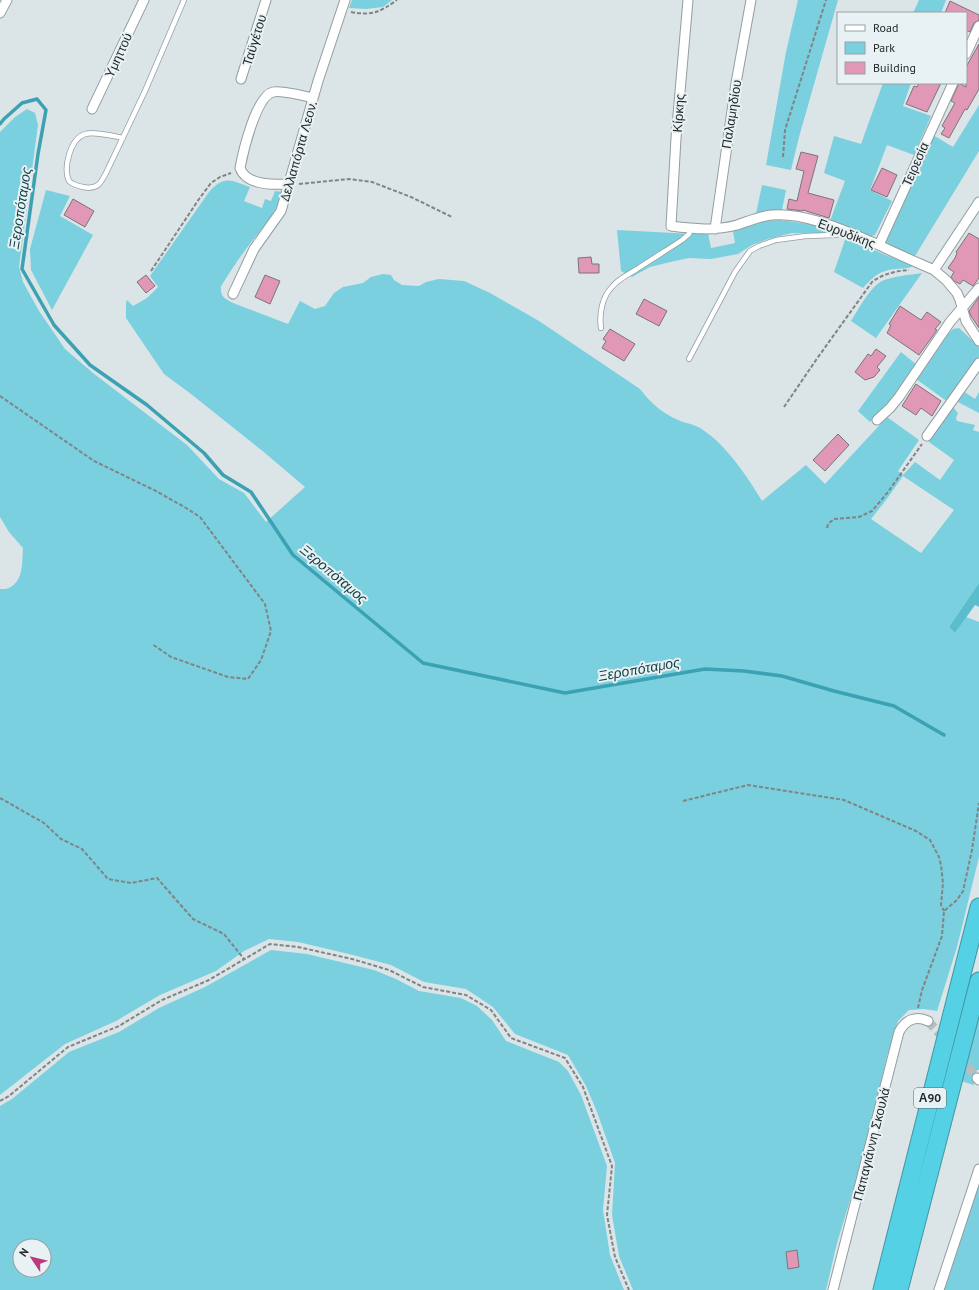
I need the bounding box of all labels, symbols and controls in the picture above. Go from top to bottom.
street label: Ταϋγέτου [239,12,270,68]
legend [837,12,967,84]
text: Road [873,20,898,35]
street label: Υμηττού [101,30,136,80]
text: Park [873,40,895,55]
text: Building [873,60,916,75]
street label: Παλαμηδίου [718,78,745,150]
street label: Κίρκης [669,93,688,133]
street label: Δελλαπόρτα Λεον. [276,99,321,203]
street label: Τειρεσία [898,139,933,189]
water label: Ξεροπόταμος [5,166,35,251]
street label: Ευρυδίκης [816,215,878,252]
water label: Ξεροπόταμος [296,540,371,607]
water label: Ξεροπόταμος [596,653,681,685]
street label: Παπαγιάννη Σκουλά [849,1085,894,1203]
road number: Α90 [914,1088,946,1108]
north arrow [12,1238,52,1278]
text: N [16,1245,32,1259]

